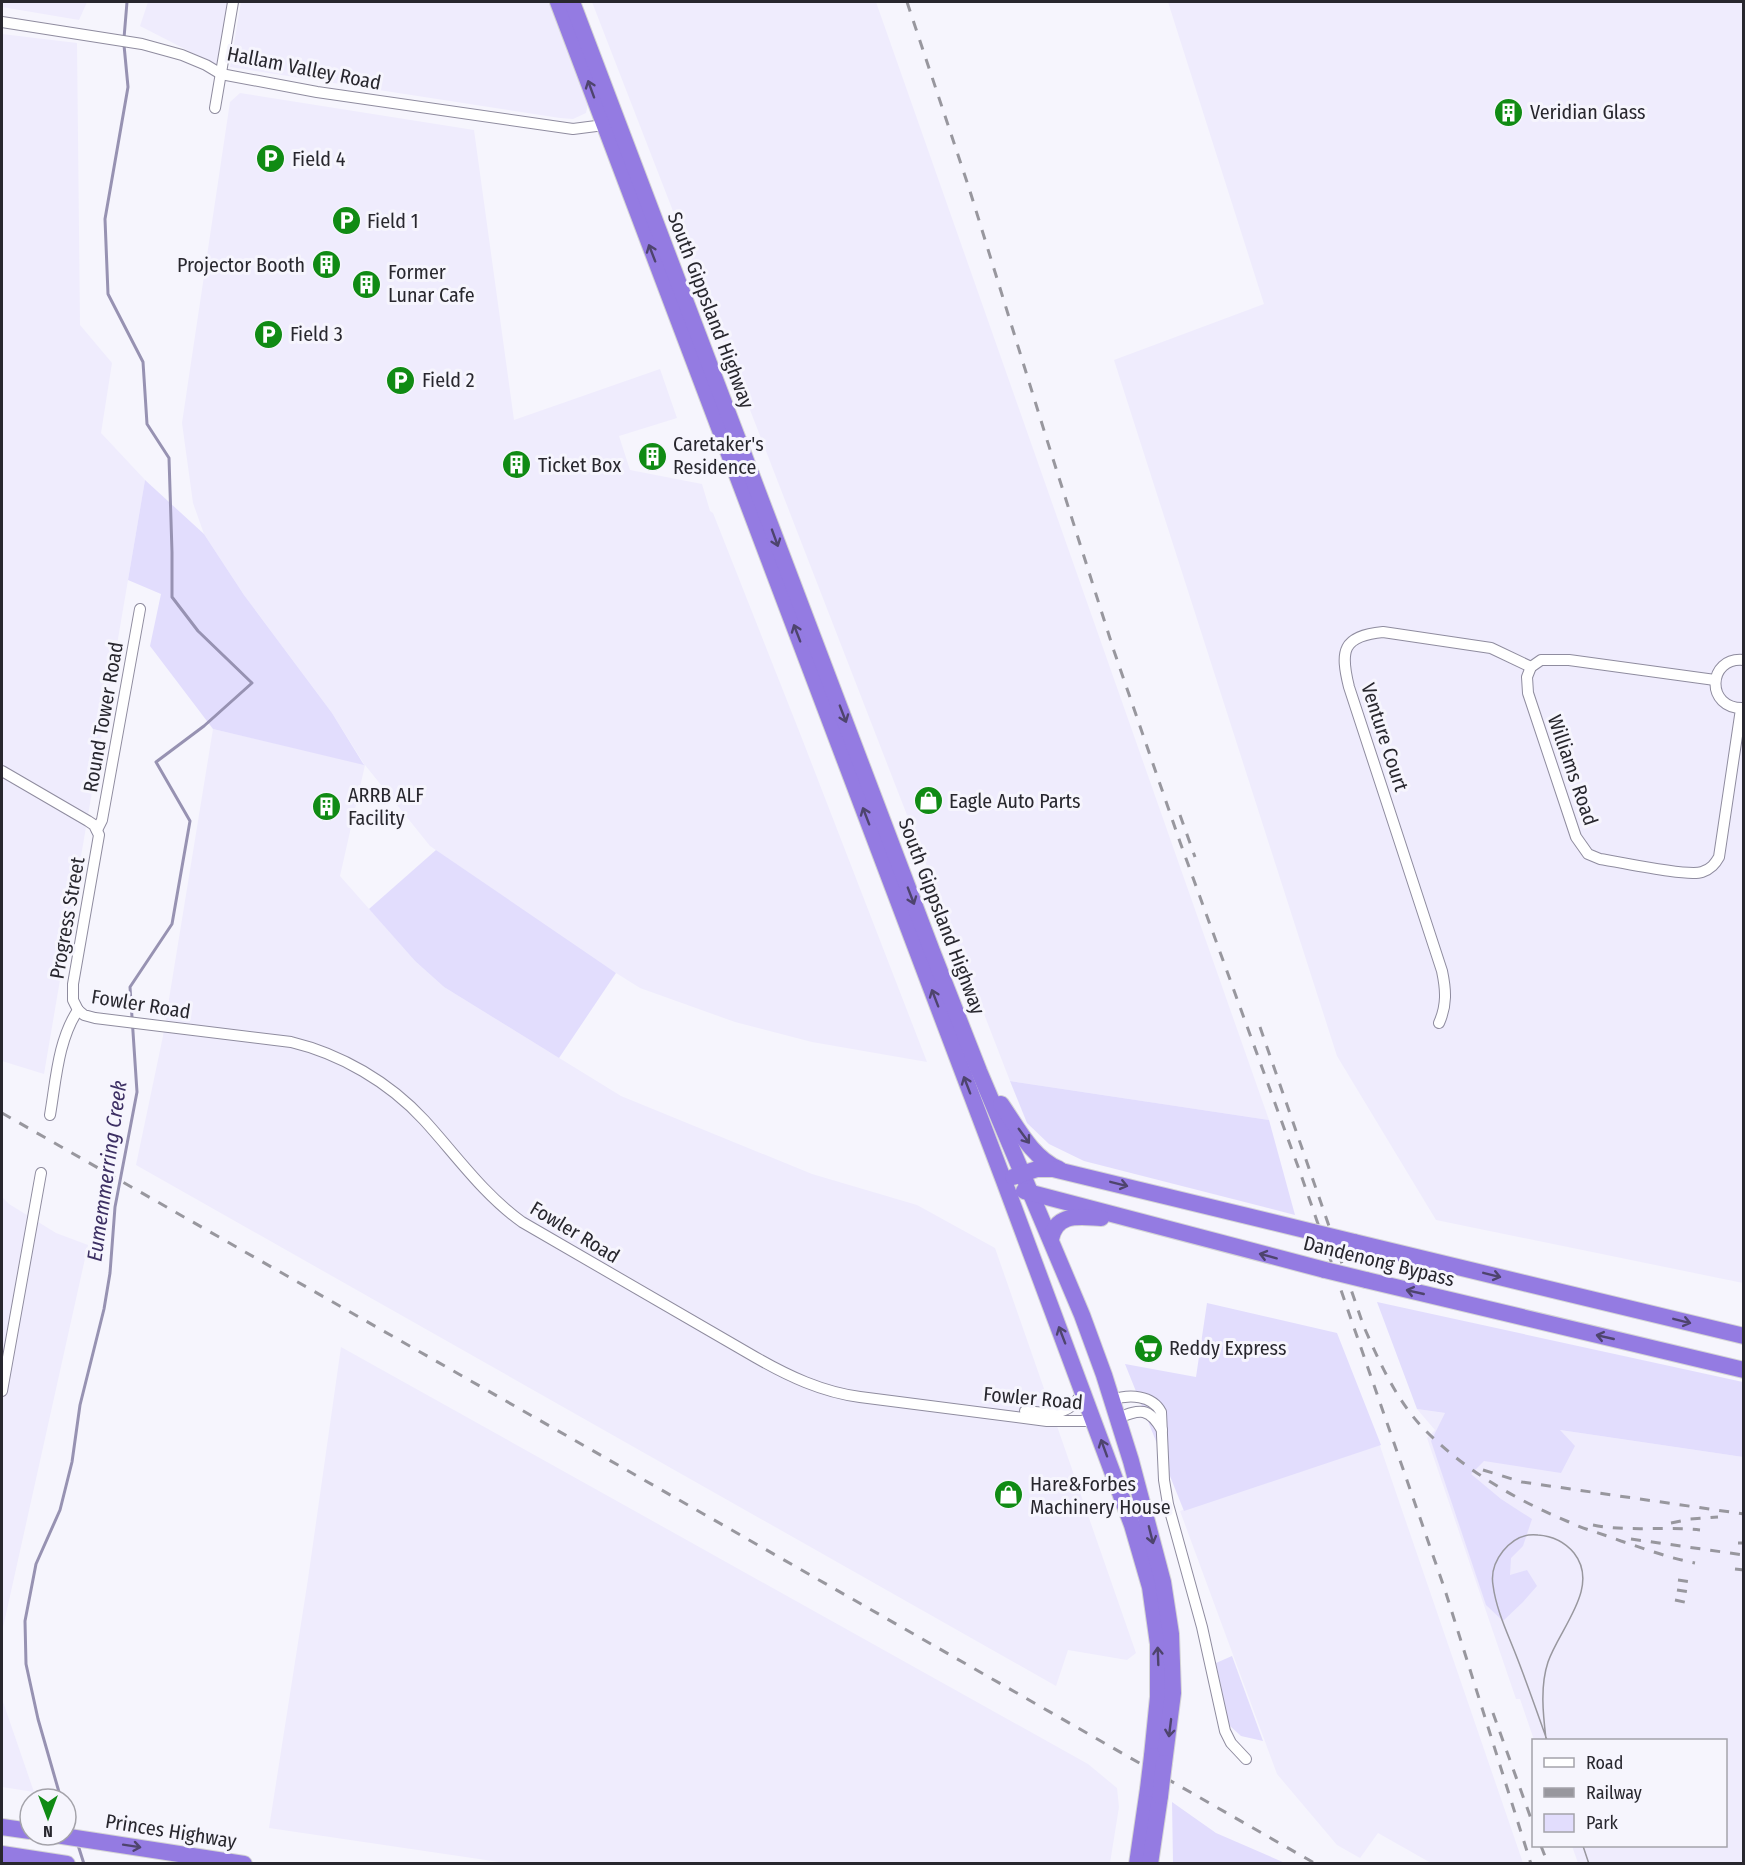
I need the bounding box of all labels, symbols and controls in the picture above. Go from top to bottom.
street label: Hallam Valley Road [225,41,383,95]
one-way arrow [584,81,595,99]
building icon: Veridian Glass [1493,96,1525,128]
place label: Veridian Glass [1530,100,1646,124]
parking icon: Field 4 [255,143,287,175]
place label: Field 4 [292,147,346,171]
parking icon: Field 1 [330,205,362,237]
street label: South Gippsland Highway [662,208,760,412]
place label: Field 1 [367,209,418,233]
one-way arrow [646,244,657,262]
building icon: Projector Booth [310,249,342,281]
place label: Projector Booth [177,253,305,277]
place label: Former Lunar Cafe [388,260,475,307]
building icon: Former Lunar Cafe [351,268,383,300]
parking icon: Field 3 [253,318,285,350]
place label: Field 3 [290,322,343,346]
parking icon: Field 2 [385,364,417,396]
place label: Field 2 [422,368,475,392]
place label: Caretaker's Residence [673,432,764,479]
building icon: Caretaker's Residence [636,440,668,472]
building icon: Ticket Box [501,449,533,481]
place label: Ticket Box [538,453,621,477]
one-way arrow [771,528,782,547]
one-way arrow [791,624,802,643]
street label: Round Tower Road [78,640,128,794]
street label: Venture Court [1356,680,1414,795]
one-way arrow [838,704,849,722]
street label: Williams Road [1543,711,1603,829]
place label: ARRB ALF Facility [348,783,424,830]
shop icon: Eagle Auto Parts [912,785,944,817]
place label: Eagle Auto Parts [949,789,1081,813]
building icon: ARRB ALF Facility [311,790,343,822]
one-way arrow [860,807,871,825]
street label: South Gippsland Highway [893,814,991,1018]
street label: Progress Street [44,855,90,981]
one-way arrow [907,886,918,905]
street label: Fowler Road [90,984,192,1024]
one-way arrow [928,989,939,1008]
one-way arrow [961,1076,972,1094]
water label: Eumemmerring Creek [81,1079,133,1263]
one-way arrow [1018,1128,1030,1144]
one-way arrow [1109,1179,1128,1191]
street label: Fowler Road [526,1196,624,1268]
street label: Dandenong Bypass [1301,1231,1457,1291]
one-way arrow [1259,1249,1278,1261]
one-way arrow [1483,1270,1502,1282]
one-way arrow [1406,1285,1425,1297]
one-way arrow [1672,1316,1691,1327]
one-way arrow [1056,1327,1067,1345]
one-way arrow [1596,1330,1615,1342]
supermarket icon: Reddy Express [1132,1332,1164,1364]
place label: Reddy Express [1169,1336,1287,1360]
street label: Fowler Road [982,1382,1084,1414]
one-way arrow [1098,1439,1109,1458]
place label: Hare&Forbes Machinery House [1030,1472,1171,1519]
shop icon: Hare&Forbes Machinery House [993,1479,1025,1511]
one-way arrow [1146,1525,1158,1544]
one-way arrow [1152,1647,1164,1667]
one-way arrow [1164,1717,1175,1737]
legend [1532,1739,1727,1847]
text: Road [1586,1752,1623,1774]
text: Railway [1586,1782,1642,1804]
north arrow [18,1787,78,1847]
street label: Princes Highway [104,1809,238,1853]
text: Park [1586,1812,1619,1834]
text: N [43,1822,53,1841]
one-way arrow [121,1841,141,1852]

